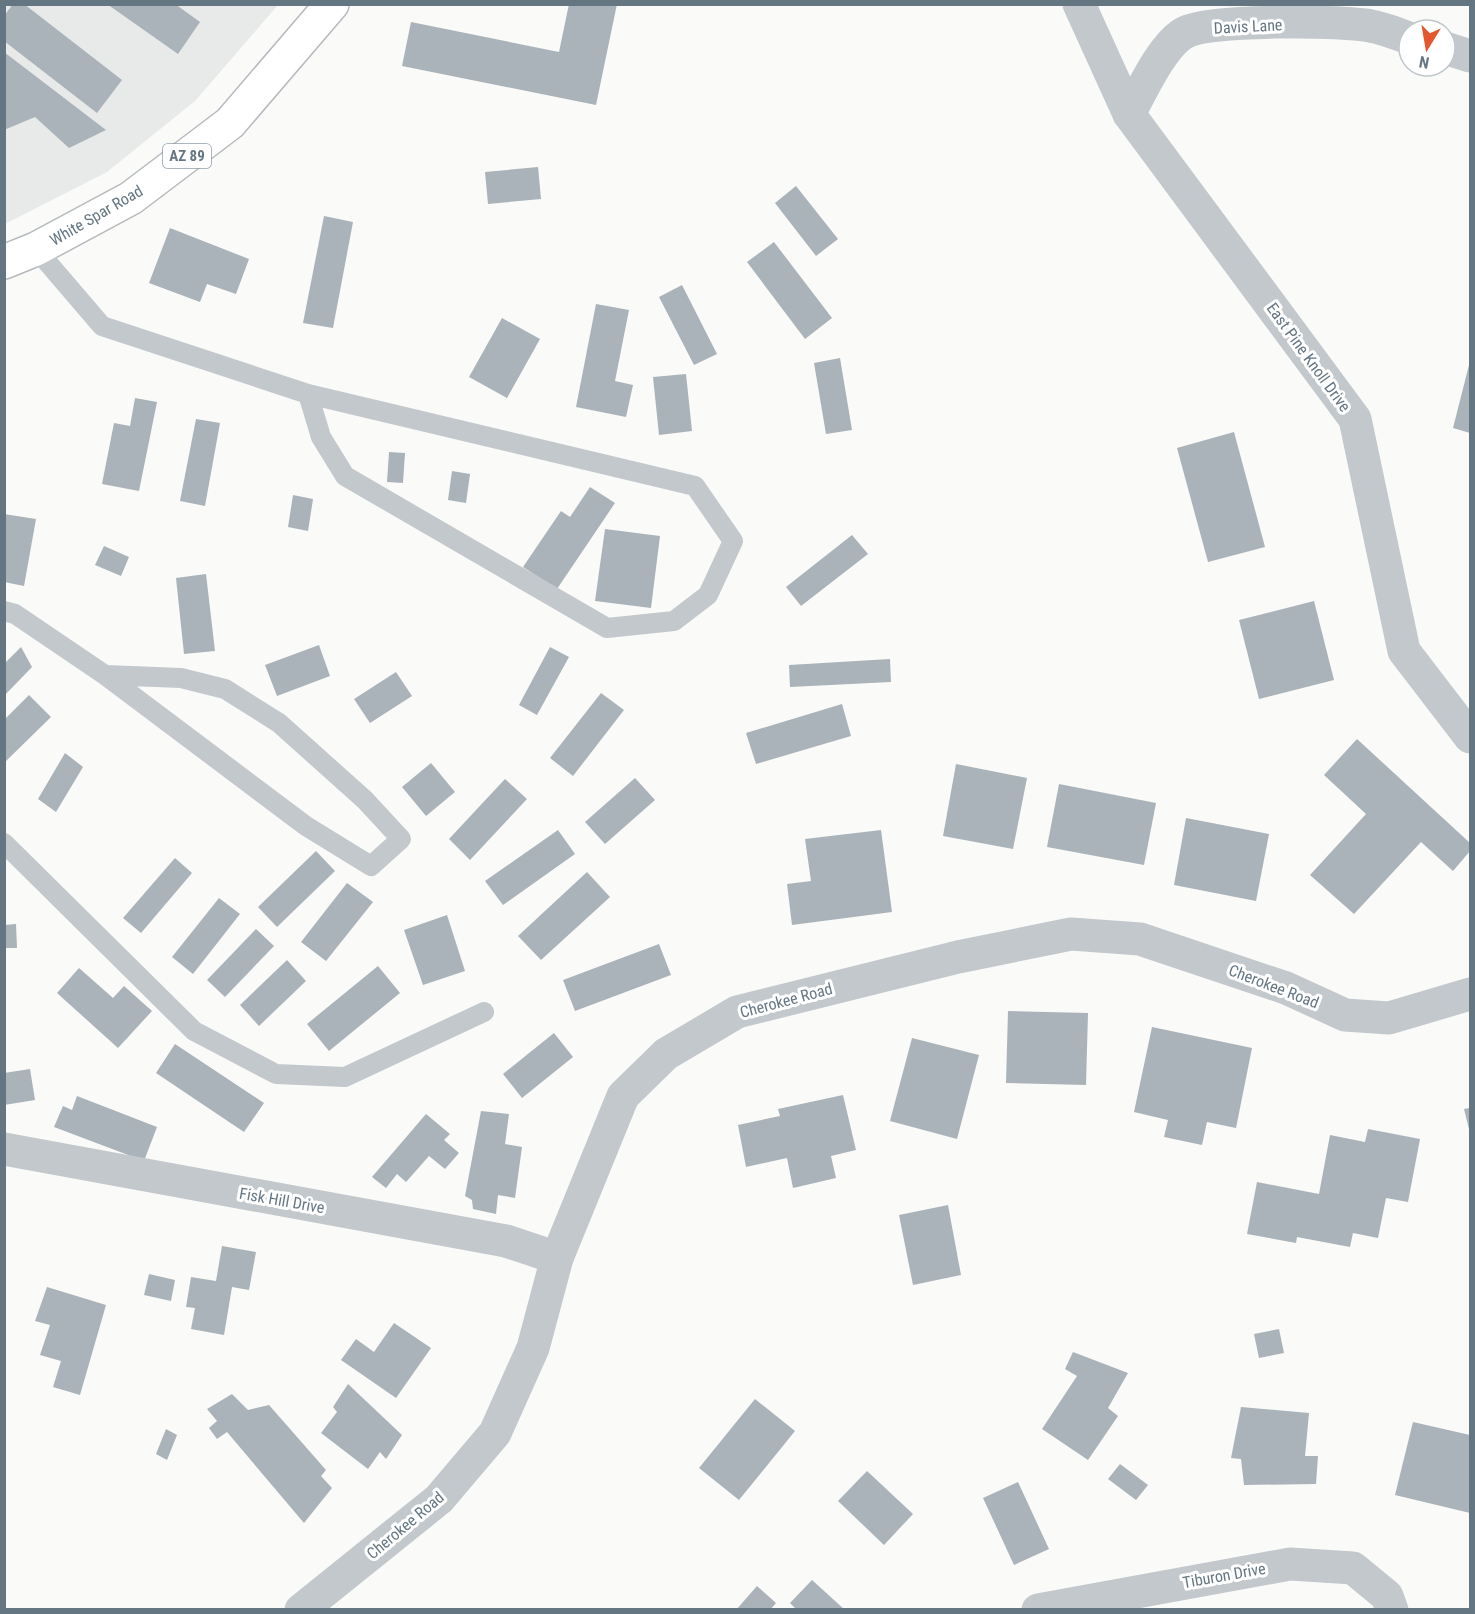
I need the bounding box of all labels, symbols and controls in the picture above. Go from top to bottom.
street label: Davis Lane [1213,15,1283,38]
north arrow [1397,18,1457,78]
text: N [1418,52,1431,72]
road number: AZ 89 [163,144,211,168]
street label: White Spar Road [46,181,146,250]
street label: East Pine Knoll Drive [1263,299,1355,415]
street label: Cherokee Road [1226,961,1322,1012]
street label: Cherokee Road [738,979,834,1022]
street label: Fisk Hill Drive [238,1184,326,1217]
street label: Cherokee Road [363,1488,448,1563]
street label: Tiburon Drive [1181,1559,1267,1592]

